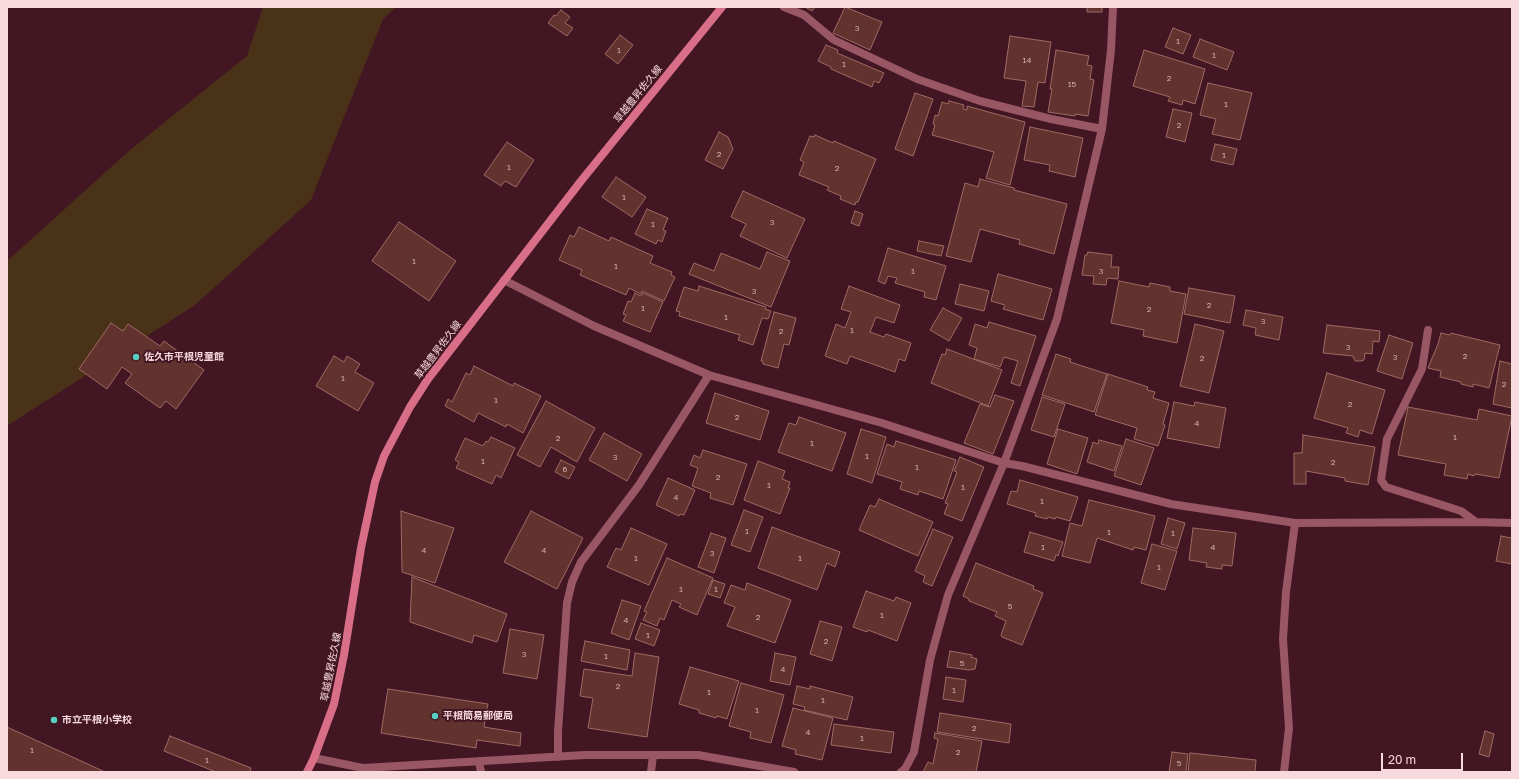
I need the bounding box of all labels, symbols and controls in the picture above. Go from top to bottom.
house number: 3 [855,23,859,33]
house number: 1 [1176,36,1180,46]
house number: 1 [617,45,621,55]
house number: 1 [1212,50,1216,60]
house number: 14 [1023,55,1031,65]
house number: 1 [842,59,846,69]
street label: 草越豊昇佐久線 [611,63,665,125]
house number: 2 [1167,73,1171,83]
house number: 15 [1068,79,1076,89]
house number: 1 [1224,99,1228,109]
house number: 2 [1177,120,1181,130]
house number: 2 [717,149,721,159]
house number: 1 [1222,150,1226,160]
house number: 1 [507,162,511,172]
house number: 2 [835,163,839,173]
house number: 1 [622,192,626,202]
house number: 3 [770,217,774,227]
house number: 1 [651,219,655,229]
house number: 1 [412,256,416,266]
house number: 1 [614,261,618,271]
house number: 1 [911,266,915,276]
house number: 3 [1099,266,1103,276]
house number: 3 [752,286,756,296]
house number: 2 [1207,300,1211,310]
house number: 1 [641,303,645,313]
house number: 2 [1147,304,1151,314]
house number: 1 [724,312,728,322]
house number: 3 [1261,316,1265,326]
street label: 草越豊昇佐久線 [412,318,464,382]
house number: 1 [850,325,854,335]
house number: 2 [779,326,783,336]
house number: 3 [1346,342,1350,352]
place label: 佐久市平根児童館 [144,351,224,363]
house number: 2 [1463,351,1467,361]
marker: 佐久市平根児童館 [131,352,141,362]
house number: 3 [1393,352,1397,362]
house number: 2 [1200,353,1204,363]
house number: 1 [341,373,345,383]
house number: 2 [1502,379,1506,389]
house number: 1 [494,395,498,405]
house number: 2 [1348,399,1352,409]
house number: 2 [735,412,739,422]
house number: 4 [1195,418,1199,428]
house number: 1 [1453,432,1457,442]
house number: 2 [556,433,560,443]
house number: 1 [810,438,814,448]
house number: 1 [865,451,869,461]
house number: 3 [613,452,617,462]
house number: 1 [481,456,485,466]
house number: 2 [1331,457,1335,467]
house number: 1 [915,462,919,472]
house number: 6 [563,464,567,474]
house number: 2 [716,472,720,482]
house number: 1 [767,480,771,490]
house number: 1 [961,482,965,492]
house number: 4 [674,492,678,502]
house number: 1 [1040,496,1044,506]
house number: 1 [745,526,749,536]
house number: 1 [1107,527,1111,537]
house number: 1 [1171,528,1175,538]
house number: 1 [1041,542,1045,552]
house number: 4 [1211,542,1215,552]
house number: 4 [422,545,426,555]
house number: 4 [542,545,546,555]
house number: 3 [710,548,714,558]
house number: 1 [634,553,638,563]
house number: 1 [798,553,802,563]
house number: 1 [1157,562,1161,572]
house number: 1 [679,584,683,594]
house number: 1 [714,584,718,594]
house number: 5 [1008,601,1012,611]
house number: 1 [880,610,884,620]
house number: 2 [756,612,760,622]
house number: 4 [624,615,628,625]
house number: 1 [646,630,650,640]
street label: 草越豊昇佐久線 [318,631,344,703]
house number: 2 [824,636,828,646]
house number: 3 [522,649,526,659]
house number: 1 [604,651,608,661]
house number: 5 [960,658,964,668]
house number: 4 [781,664,785,674]
house number: 2 [616,681,620,691]
house number: 1 [952,685,956,695]
house number: 1 [707,687,711,697]
house number: 1 [821,695,825,705]
house number: 1 [755,705,759,715]
place label: 平根簡易郵便局 [443,710,513,722]
marker: 平根簡易郵便局 [430,711,440,721]
place label: 市立平根小学校 [62,714,132,726]
marker: 市立平根小学校 [49,715,59,725]
house number: 2 [972,723,976,733]
house number: 4 [806,727,810,737]
house number: 1 [860,733,864,743]
house number: 1 [30,745,34,755]
scale bar [1383,745,1465,771]
house number: 2 [956,747,960,757]
text: 20 m [1388,752,1416,767]
house number: 1 [205,755,209,765]
house number: 5 [1177,758,1181,768]

